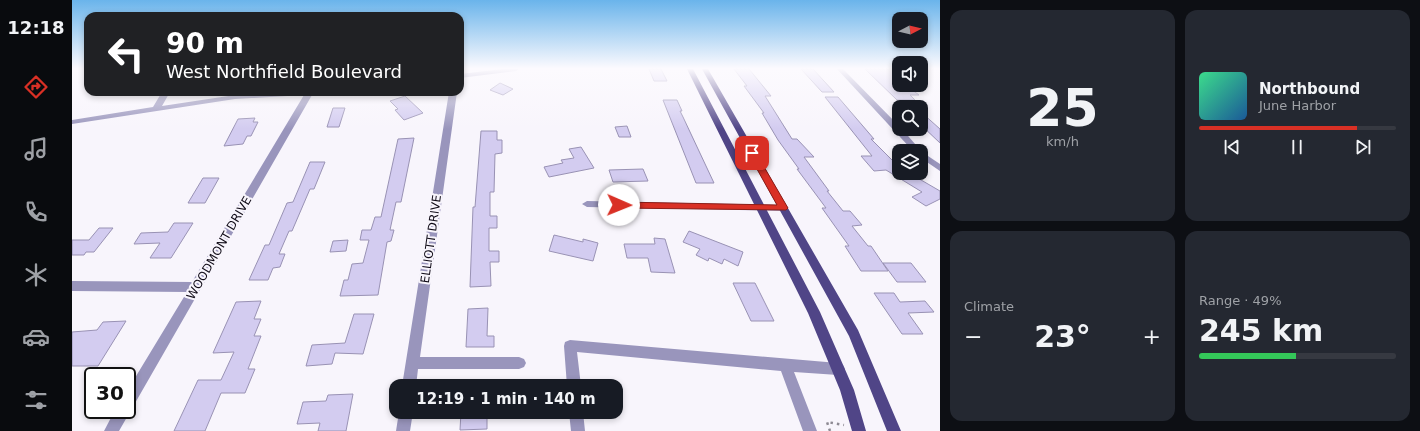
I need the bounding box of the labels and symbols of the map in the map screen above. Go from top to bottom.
north arrow [892,12,928,48]
pin [735,136,769,170]
position arrow [598,184,640,226]
street label: WOODMONT DRIVE [184,194,254,302]
street label: ELLIOTT DRIVE [418,194,444,284]
speed limit sign: 30 [84,367,136,419]

